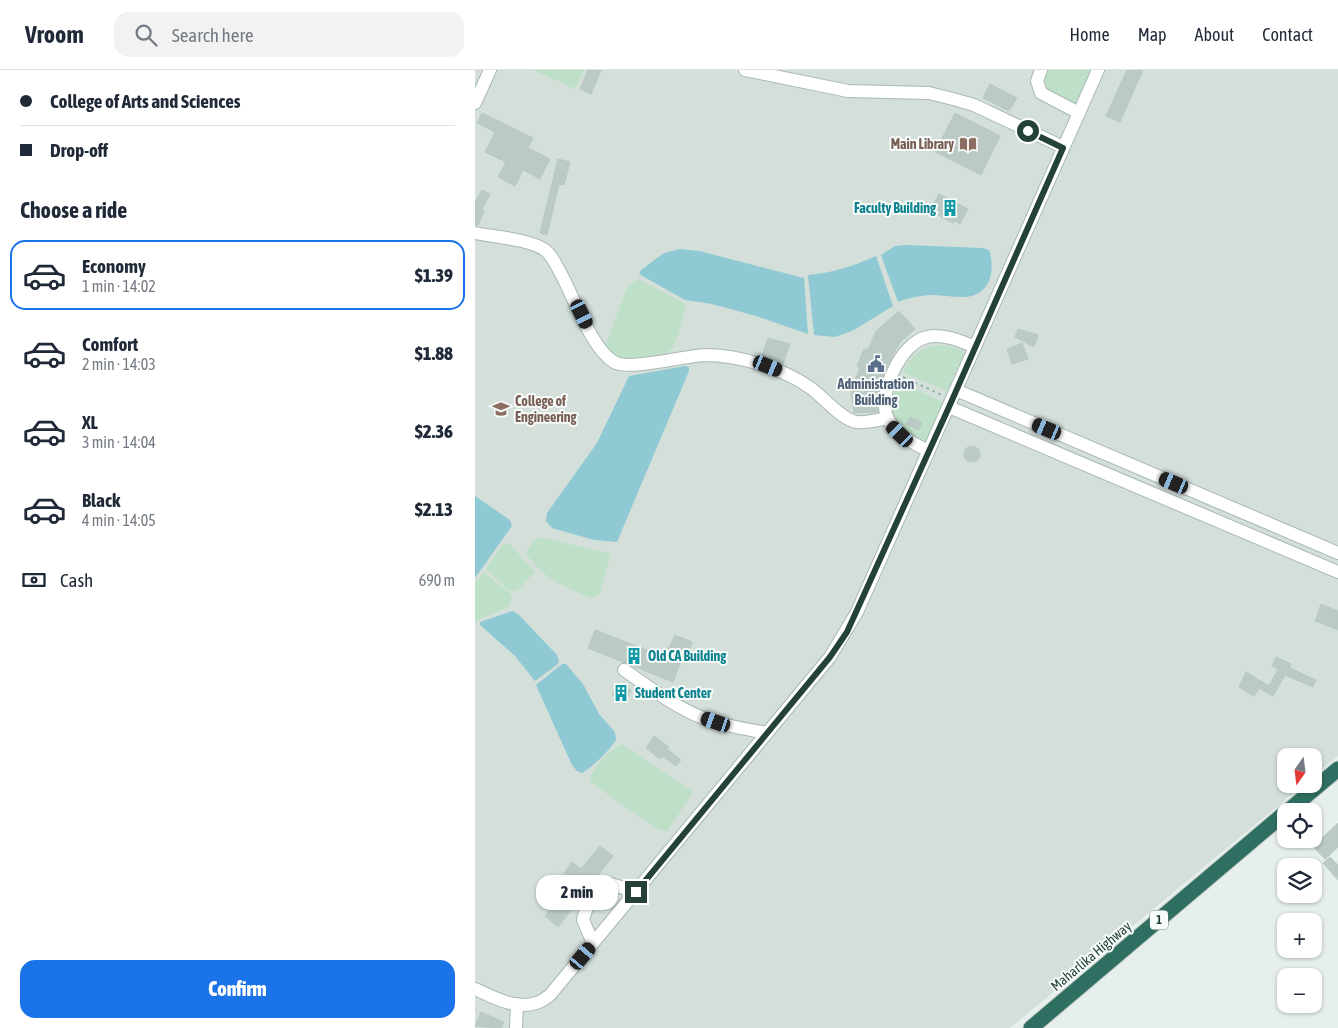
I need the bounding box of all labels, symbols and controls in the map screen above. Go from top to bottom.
search box [114,12,464,57]
text: Vroom [25,21,84,48]
icon: search [132,21,160,49]
text: Search here [172,24,254,46]
text: Home [1070,24,1110,45]
text: Map [1138,24,1167,45]
text: About [1195,24,1234,45]
text: Contact [1262,24,1313,45]
text: College of Arts and Sciences [50,90,241,112]
route start [1017,120,1039,142]
library icon: Main Library [958,134,978,154]
place label: Main Library [891,136,954,152]
text: Drop-off [50,139,108,161]
text: Choose a ride [20,197,127,223]
building icon: Faculty Building [940,198,960,218]
place label: Faculty Building [854,200,937,216]
icon: car [22,253,67,298]
text: Economy [82,255,146,277]
text: $1.39 [415,264,453,286]
text: 1 min · 14:02 [82,277,156,295]
car [568,297,595,331]
icon: car [22,331,67,376]
text: Comfort [82,333,138,355]
text: $1.88 [415,342,453,364]
car [751,353,784,379]
public building icon: Administration Building [866,354,886,374]
text: 2 min · 14:03 [82,355,156,373]
place label: Administration Building [837,376,915,408]
place label: College of Engineering [515,393,578,425]
school or university icon: College of Engineering [491,399,511,419]
icon: car [22,409,67,454]
text: XL [82,411,98,433]
car [1030,416,1063,442]
car [884,418,916,450]
text: $2.36 [415,420,453,442]
text: 3 min · 14:04 [82,433,156,451]
car [1157,470,1190,496]
icon: car [22,487,67,532]
text: Black [82,489,120,511]
text: $2.13 [415,498,453,520]
text: 4 min · 14:05 [82,511,156,529]
icon: cash [20,566,48,594]
text: Cash [60,569,93,591]
text: 690 m [419,571,455,589]
building icon: Old CA Building [624,646,644,666]
place label: Old CA Building [648,648,727,664]
building icon: Student Center [611,683,631,703]
place label: Student Center [635,685,712,701]
car [699,710,732,734]
north arrow [1277,748,1323,792]
map controls [1277,748,1322,1013]
button: locate [1277,803,1322,848]
button: layers [1277,858,1322,903]
callout: 2 min [536,874,619,910]
route end [625,881,647,903]
text: 2 min [561,883,593,901]
road number: 1 [1150,910,1168,930]
button: + [1277,913,1322,958]
street label: Maharlika Highway [1048,918,1134,994]
car [567,940,598,972]
button: Confirm [20,960,455,1018]
button: − [1277,968,1322,1013]

